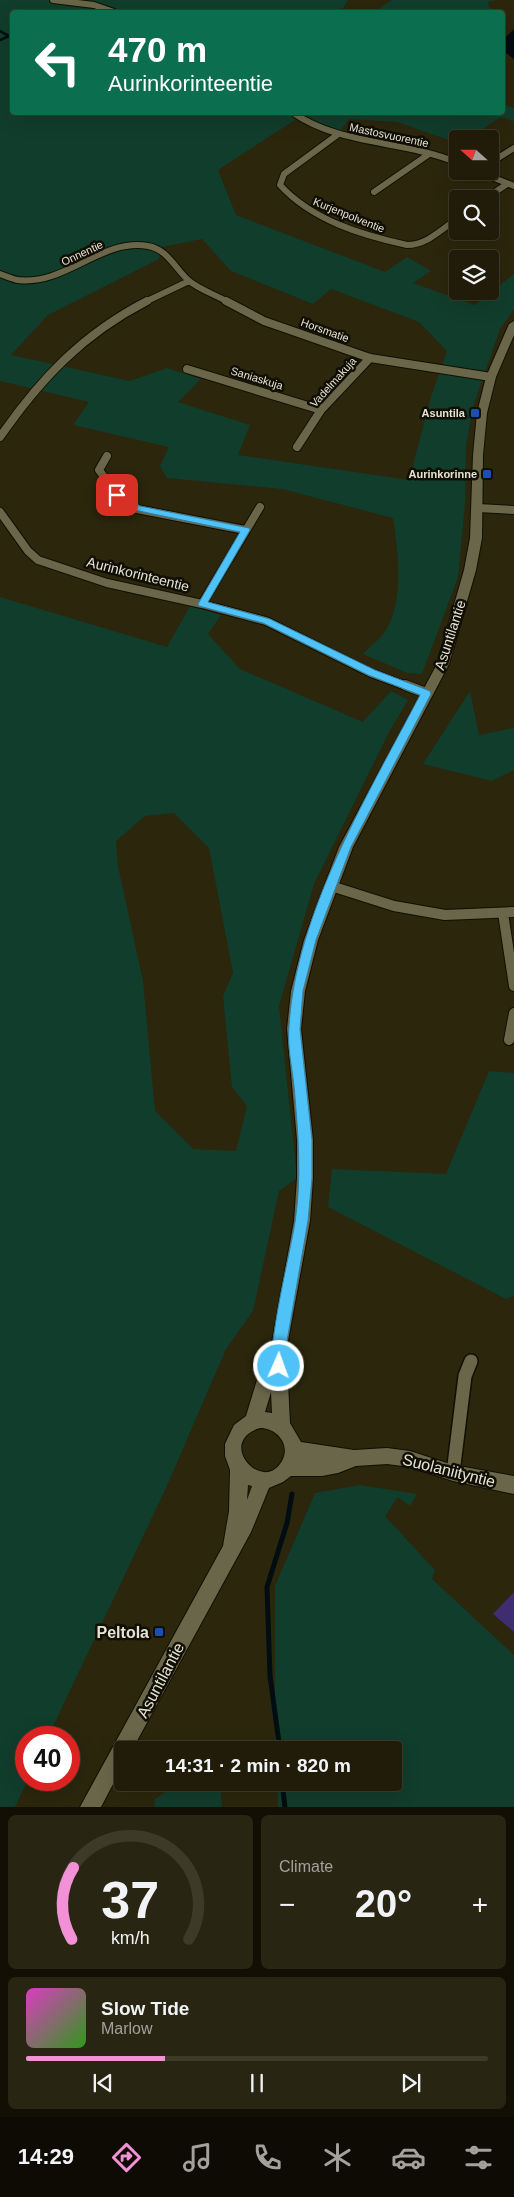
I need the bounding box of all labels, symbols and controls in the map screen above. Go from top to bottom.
icon: left [25,30,90,95]
text: 470 m [108,30,207,69]
text: Aurinkorinteentie [108,71,273,96]
street label: Mastosvuorentie [348,121,430,149]
north arrow [449,130,499,180]
map controls [449,130,499,300]
button: search [449,190,499,240]
street label: Kurjenpolventie [312,195,386,235]
street label: Onnentie [59,238,105,268]
button: layers [449,250,499,300]
street label: Horsmatie [299,316,351,344]
street label: Vadelmakuja [308,354,359,409]
street label: Saniaskuja [230,364,285,392]
place label: Asuntila [422,407,466,419]
marker: Asuntila [469,407,481,419]
place label: Aurinkorinne [409,468,477,480]
marker: Aurinkorinne [481,468,493,480]
pin [96,474,138,516]
icon: arrive [103,481,131,509]
street label: Aurinkorinteentie [85,554,191,595]
street label: Asuntilantie [431,598,469,672]
position arrow [252,1339,304,1391]
street label: Suolaniityntie [401,1451,497,1490]
place label: Peltola [97,1624,149,1641]
marker: Peltola [153,1626,165,1638]
street label: Asuntilantie [134,1640,187,1721]
speed limit sign: 40 [15,1726,80,1791]
text: 14:31 · 2 min · 820 m [165,1755,351,1776]
text: Climate [279,1858,333,1875]
text: 37 [102,1871,159,1929]
text: 20° [355,1883,412,1925]
text: − [279,1889,295,1920]
text: + [472,1889,488,1920]
text: km/h [111,1928,150,1948]
text: Slow Tide [101,1998,189,2019]
text: Marlow [101,2020,153,2037]
icon: previous [89,2069,117,2097]
icon: pause [243,2069,271,2097]
icon: next [397,2069,425,2097]
icon: directions [109,2140,144,2175]
icon: music [180,2140,215,2175]
icon: phone [250,2140,285,2175]
icon: climate [320,2140,355,2175]
icon: car [391,2140,426,2175]
icon: filters [461,2140,496,2175]
text: 14:29 [18,2144,74,2169]

